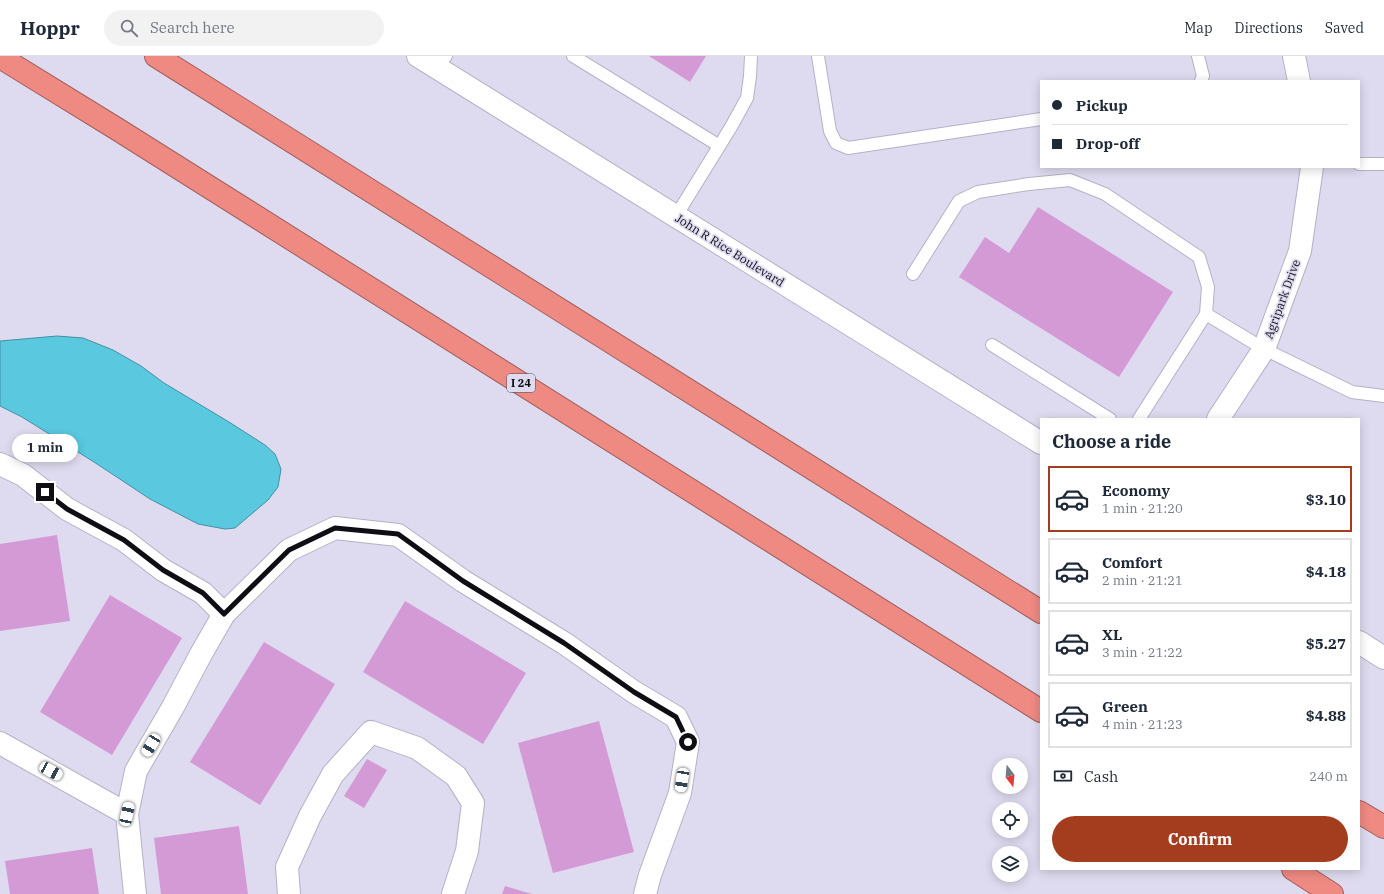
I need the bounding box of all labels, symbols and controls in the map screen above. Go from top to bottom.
search box [104,10,384,46]
text: Hoppr [20,16,80,40]
icon: search [118,17,140,39]
text: Search here [150,18,234,37]
text: Map [1184,19,1213,37]
text: Directions [1235,19,1303,37]
text: Saved [1325,19,1364,37]
text: Pickup [1076,96,1128,115]
text: Drop-off [1076,134,1140,153]
street label: John R Rice Boulevard [673,210,787,290]
street label: Agripark Drive [1261,257,1303,341]
road number: I 24 [507,374,535,392]
text: Choose a ride [1052,430,1171,453]
callout: 1 min [12,434,78,462]
text: 1 min [27,439,63,456]
icon: car [1054,481,1090,517]
text: Economy [1102,481,1170,500]
route end [36,483,54,501]
text: $3.10 [1306,490,1346,509]
text: 1 min · 21:20 [1102,500,1183,517]
icon: car [1054,553,1090,589]
text: Comfort [1102,553,1162,572]
text: $4.18 [1306,562,1346,581]
text: 2 min · 21:21 [1102,572,1183,589]
icon: car [1054,625,1090,661]
text: XL [1102,625,1122,644]
text: $5.27 [1306,634,1346,653]
text: 3 min · 21:22 [1102,644,1183,661]
icon: car [1054,697,1090,733]
text: Green [1102,697,1148,716]
text: $4.88 [1306,706,1346,725]
text: 4 min · 21:23 [1102,716,1183,733]
car [140,732,162,758]
route start [679,733,697,751]
north arrow [992,758,1028,794]
map controls [992,758,1028,882]
car [38,760,64,782]
icon: cash [1052,765,1074,787]
car [674,767,690,793]
text: Cash [1084,767,1118,786]
text: 240 m [1309,768,1348,785]
car [119,801,135,827]
button: locate [992,802,1028,838]
button: Confirm [1052,816,1348,862]
button: layers [992,846,1028,882]

